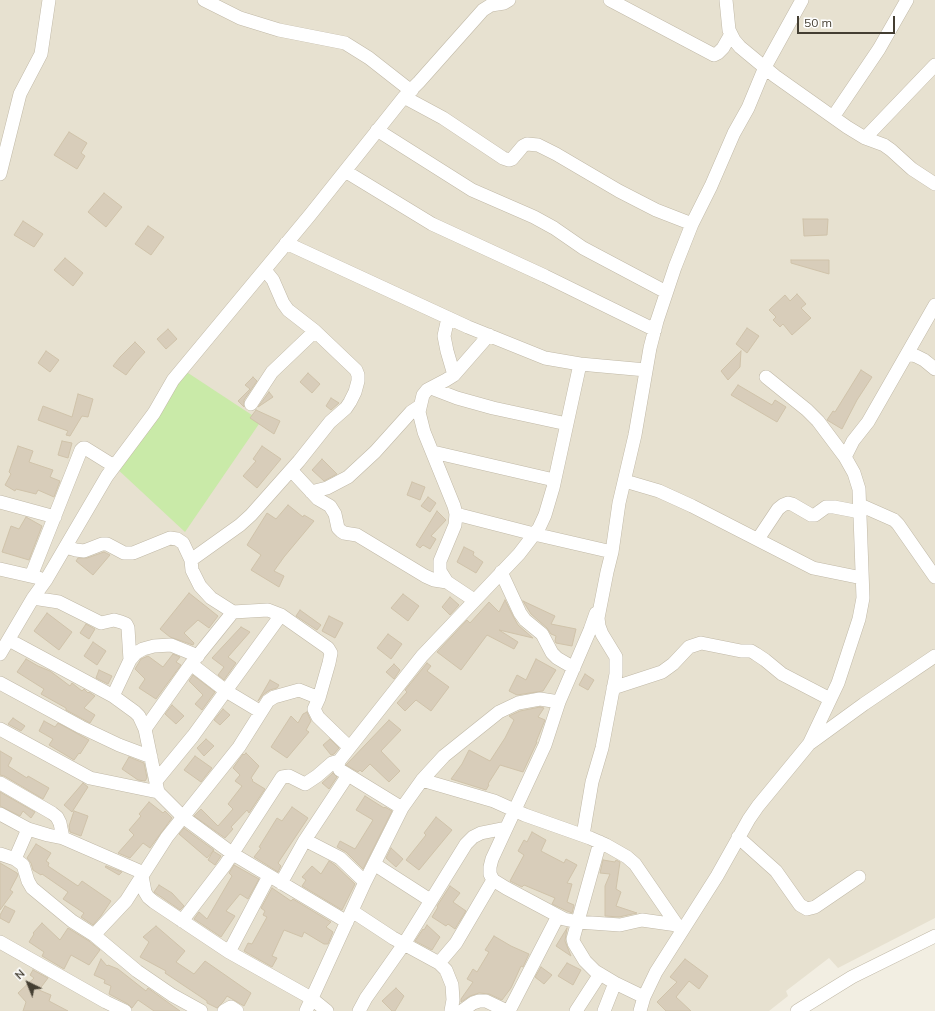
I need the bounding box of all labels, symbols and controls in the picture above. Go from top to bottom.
scale bar [799,8,897,34]
text: 50 m [804,15,832,30]
north arrow [8,963,48,1003]
text: N [12,966,28,982]

